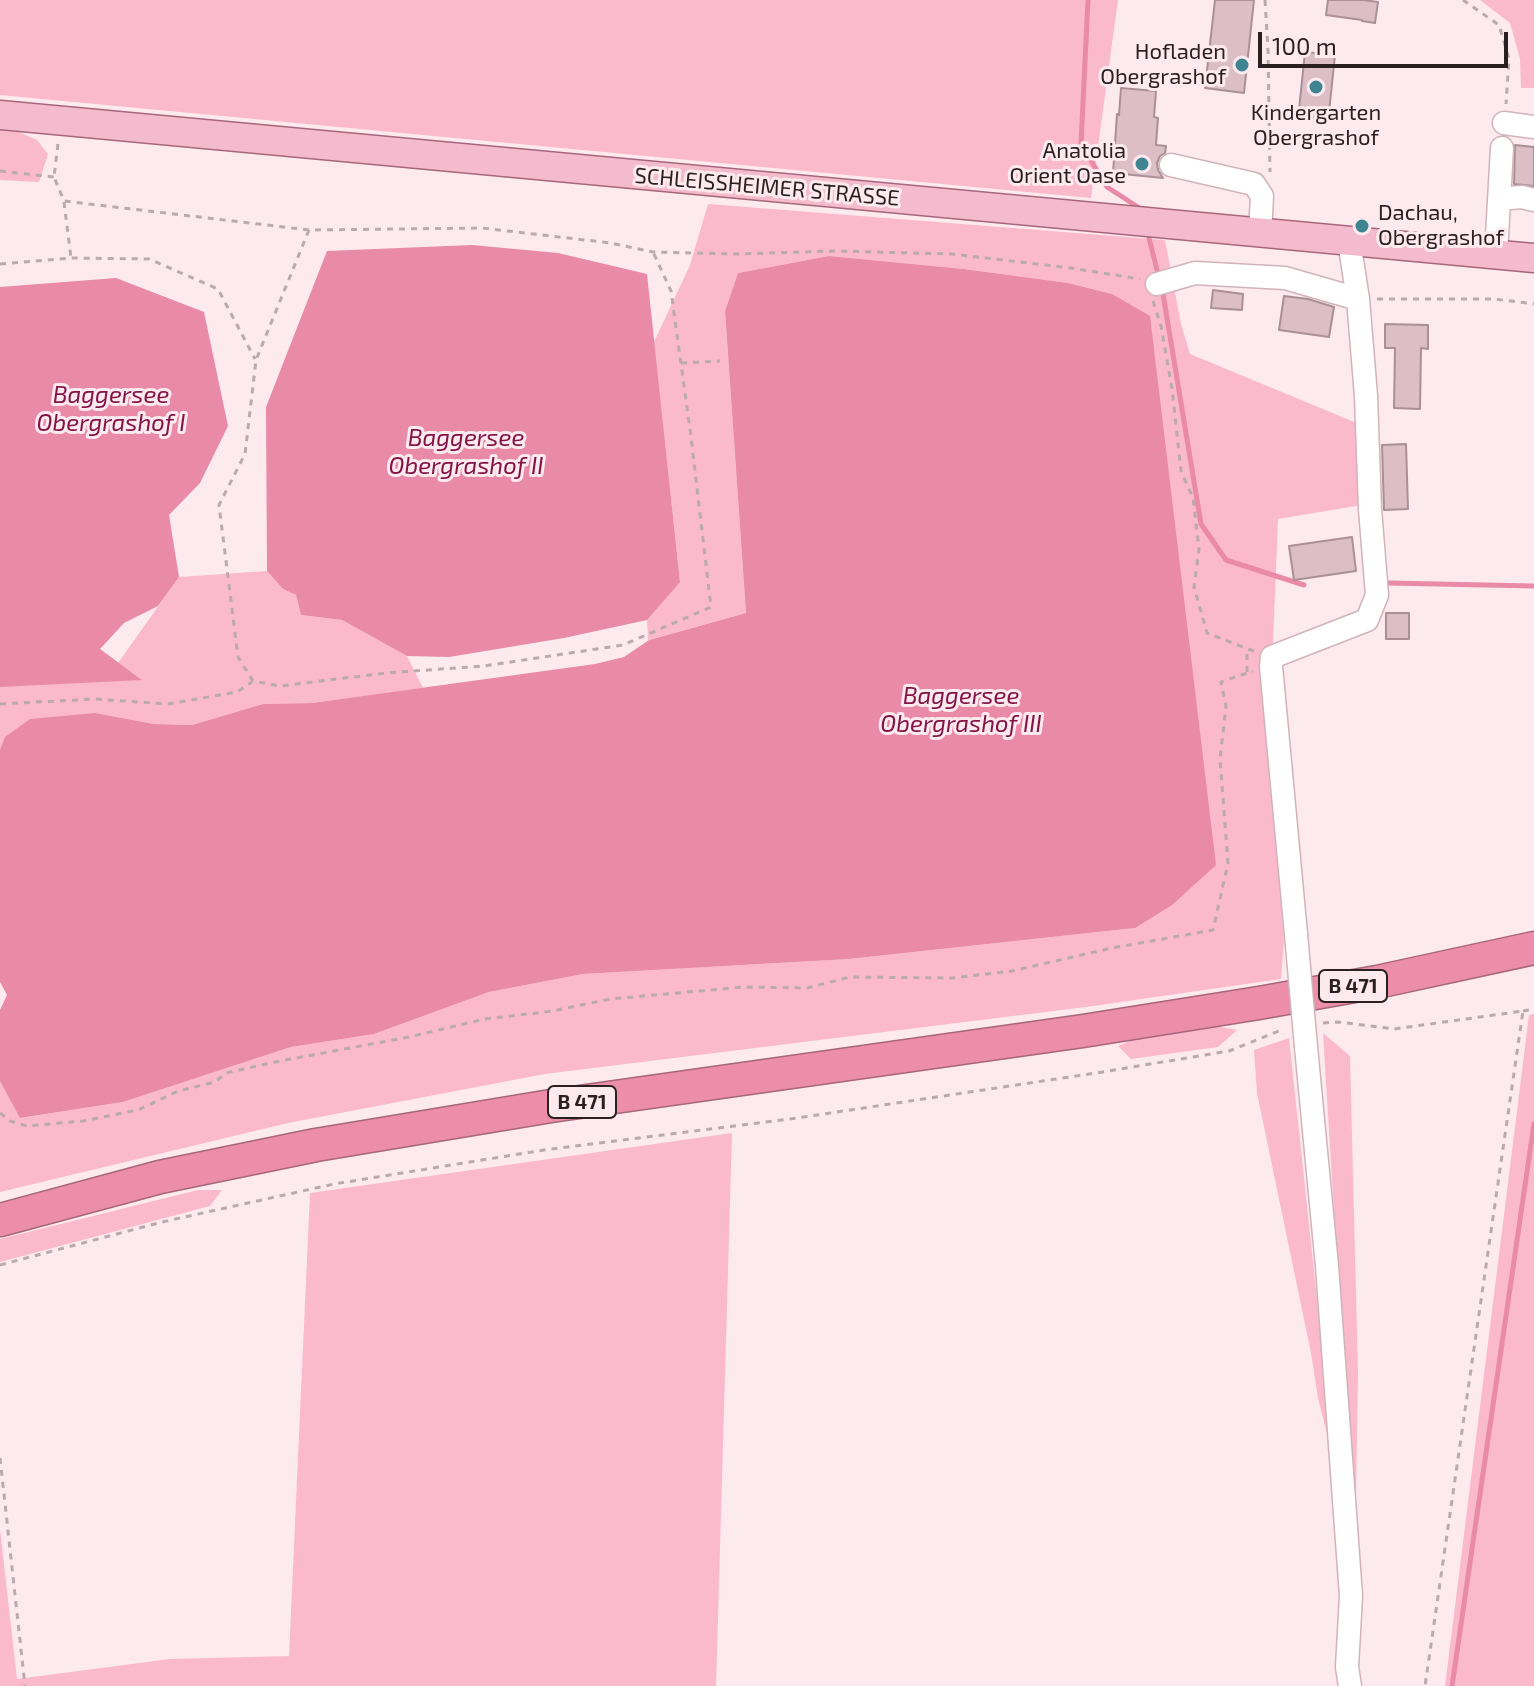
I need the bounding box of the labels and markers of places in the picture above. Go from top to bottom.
place label: Hofladen Obergrashof [1100,39,1226,90]
marker: Hofladen Obergrashof [1233,56,1251,74]
marker: Kindergarten Obergrashof [1307,78,1325,96]
place label: Kindergarten Obergrashof [1251,100,1381,152]
place label: Anatolia Orient Oase [1009,138,1126,190]
marker: Anatolia Orient Oase [1133,155,1151,173]
place label: Dachau, Obergrashof [1378,200,1504,252]
marker: Dachau, Obergrashof [1353,217,1371,235]

